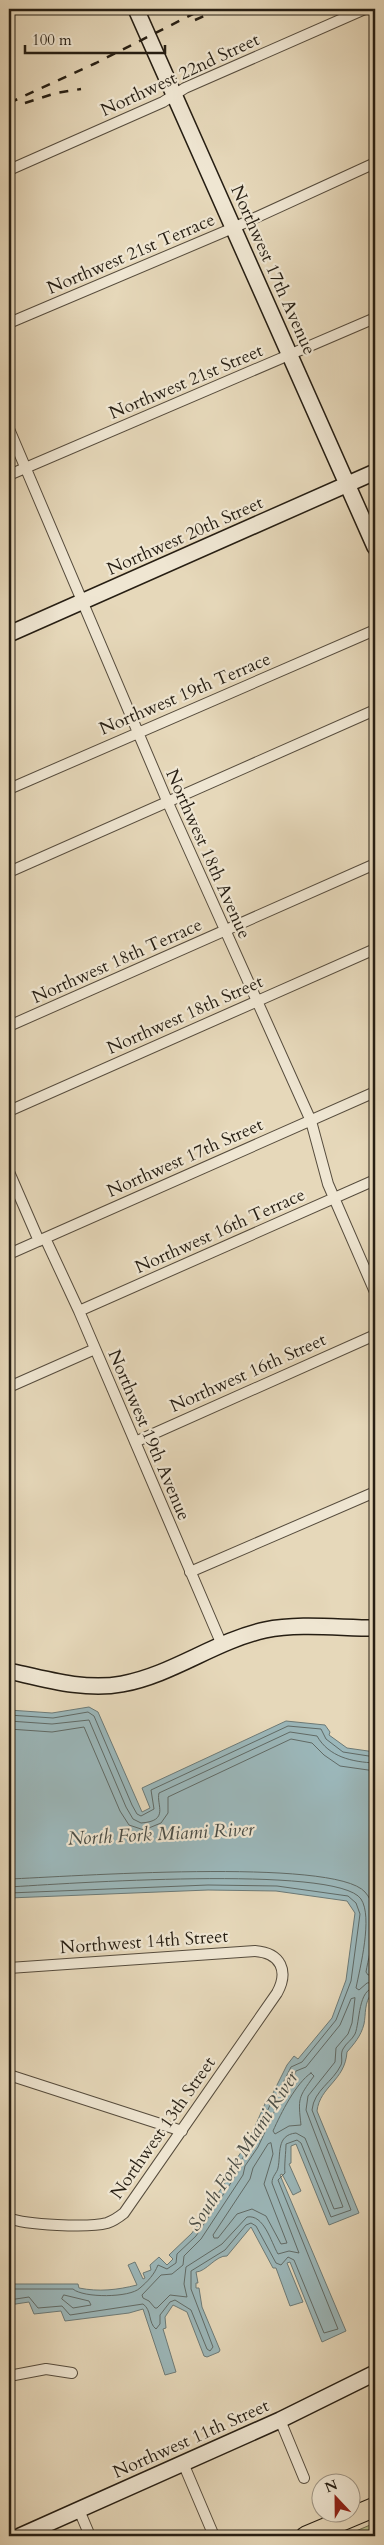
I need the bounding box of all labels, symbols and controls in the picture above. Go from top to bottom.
scale bar [25,22,165,54]
street label: Northwest 22nd Street [96,27,264,123]
text: 100 m [32,30,72,50]
street label: Northwest 17th Avenue [224,181,322,359]
street label: Northwest 21st Terrace [43,207,219,301]
street label: Northwest 21st Street [105,338,267,426]
street label: Northwest 20th Street [103,490,267,582]
street label: Northwest 19th Terrace [95,647,275,741]
street label: Northwest 18th Avenue [159,765,257,943]
street label: Northwest 18th Terrace [28,912,206,1010]
street label: Northwest 18th Street [103,969,267,1061]
street label: Northwest 17th Street [103,1112,267,1204]
street label: Northwest 16th Terrace [131,1182,309,1280]
street label: Northwest 16th Street [166,1327,330,1419]
street label: Northwest 19th Avenue [102,1346,196,1524]
water label: North Fork Miami River [67,1816,256,1852]
street label: Northwest 14th Street [59,1924,229,1960]
street label: Northwest 13th Street [104,2052,222,2204]
water label: South Fork Miami River [181,2065,305,2236]
street label: Northwest 11th Street [109,2393,273,2485]
north arrow [312,2472,362,2522]
text: N [322,2475,341,2497]

